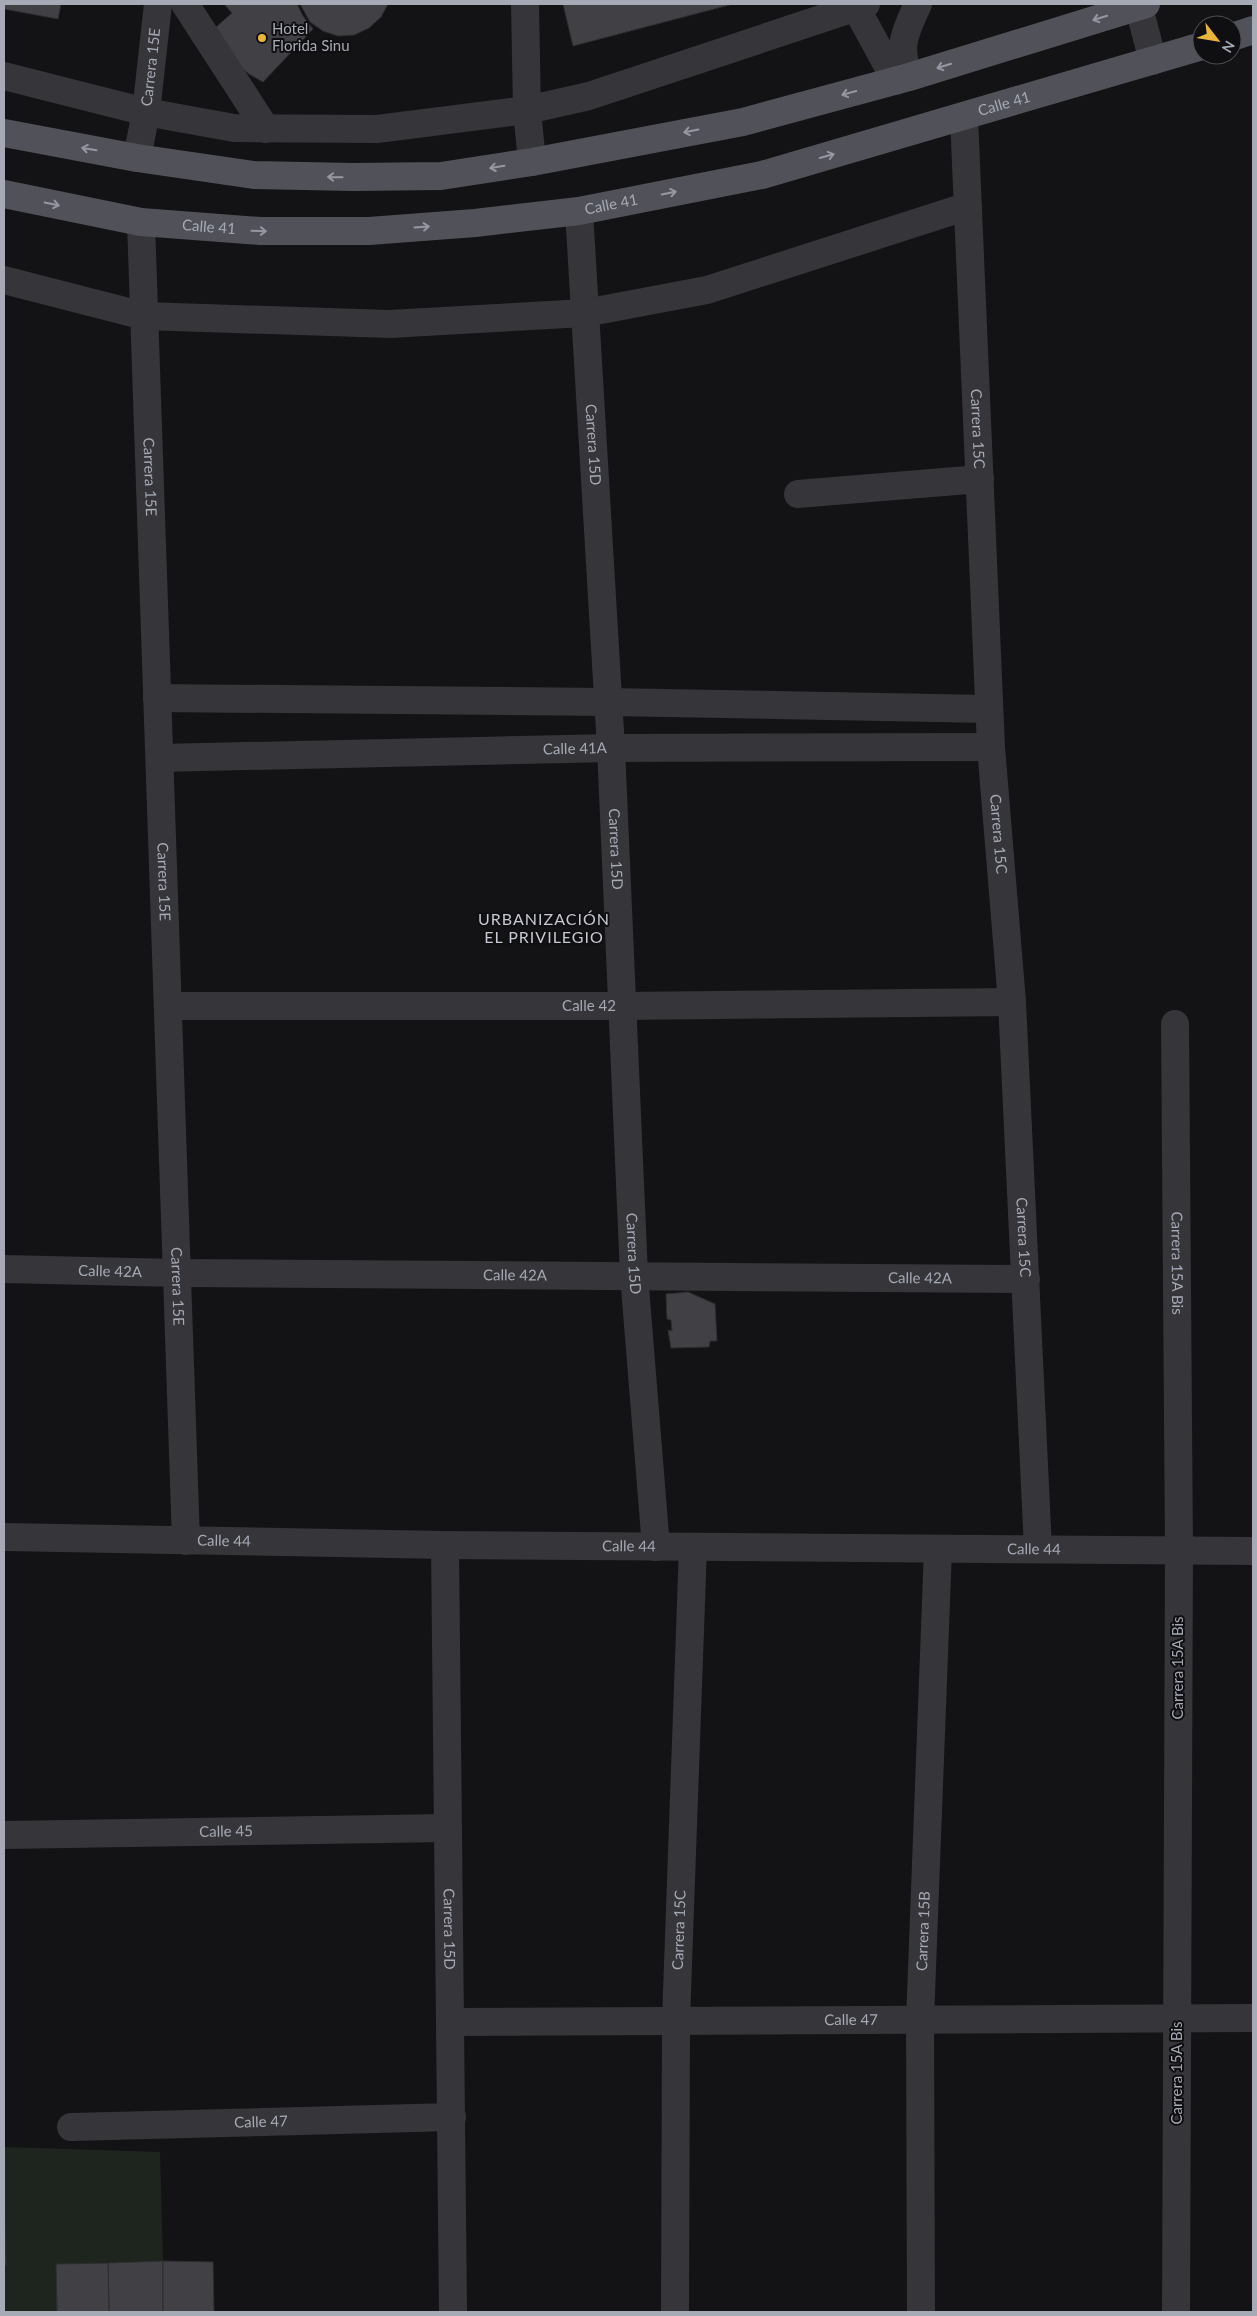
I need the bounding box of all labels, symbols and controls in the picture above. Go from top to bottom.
one-way arrow [1092,14,1108,24]
north arrow [1192,15,1242,65]
place label: Hotel Florida Sinu [272,19,350,54]
street label: Carrera 15E [137,27,163,107]
marker: Hotel Florida Sinu [256,32,268,44]
text: N [1219,38,1239,56]
one-way arrow [937,62,953,72]
street label: Calle 41 [976,87,1032,119]
one-way arrow [841,89,857,99]
one-way arrow [683,127,699,137]
one-way arrow [81,143,97,153]
one-way arrow [819,151,835,161]
one-way arrow [489,162,505,172]
one-way arrow [327,172,344,182]
one-way arrow [661,188,677,198]
street label: Calle 41 [583,190,639,218]
one-way arrow [43,200,59,209]
street label: Calle 41 [182,215,237,237]
one-way arrow [414,222,430,232]
one-way arrow [251,226,267,235]
street label: Carrera 15C [968,388,989,469]
street label: Carrera 15D [583,403,605,486]
street label: Carrera 15E [140,437,161,516]
street label: Calle 41A [543,738,608,758]
street label: Carrera 15C [987,793,1011,875]
street label: Carrera 15D [606,808,627,890]
street label: Carrera 15E [154,842,175,921]
district label: URBANIZACIÓN EL PRIVILEGIO [478,909,610,946]
street label: Calle 42 [562,996,616,1014]
street label: Carrera 15C [1013,1197,1035,1278]
street label: Carrera 15A Bis [1168,1211,1187,1315]
street label: Carrera 15D [623,1212,646,1295]
street label: Carrera 15E [168,1247,189,1326]
street label: Calle 42A [78,1261,143,1280]
street label: Calle 42A [483,1265,548,1284]
street label: Calle 42A [888,1268,953,1286]
street label: Calle 44 [197,1531,251,1549]
street label: Calle 44 [602,1536,656,1555]
street label: Calle 44 [1007,1539,1061,1558]
street label: Carrera 15A Bis [1168,1616,1186,1720]
street label: Calle 45 [199,1821,253,1840]
street label: Carrera 15D [441,1888,459,1970]
street label: Carrera 15C [668,1890,689,1970]
street label: Carrera 15B [912,1891,933,1971]
street label: Calle 47 [824,2010,878,2028]
street label: Carrera 15A Bis [1167,2021,1185,2125]
street label: Calle 47 [234,2111,288,2131]

